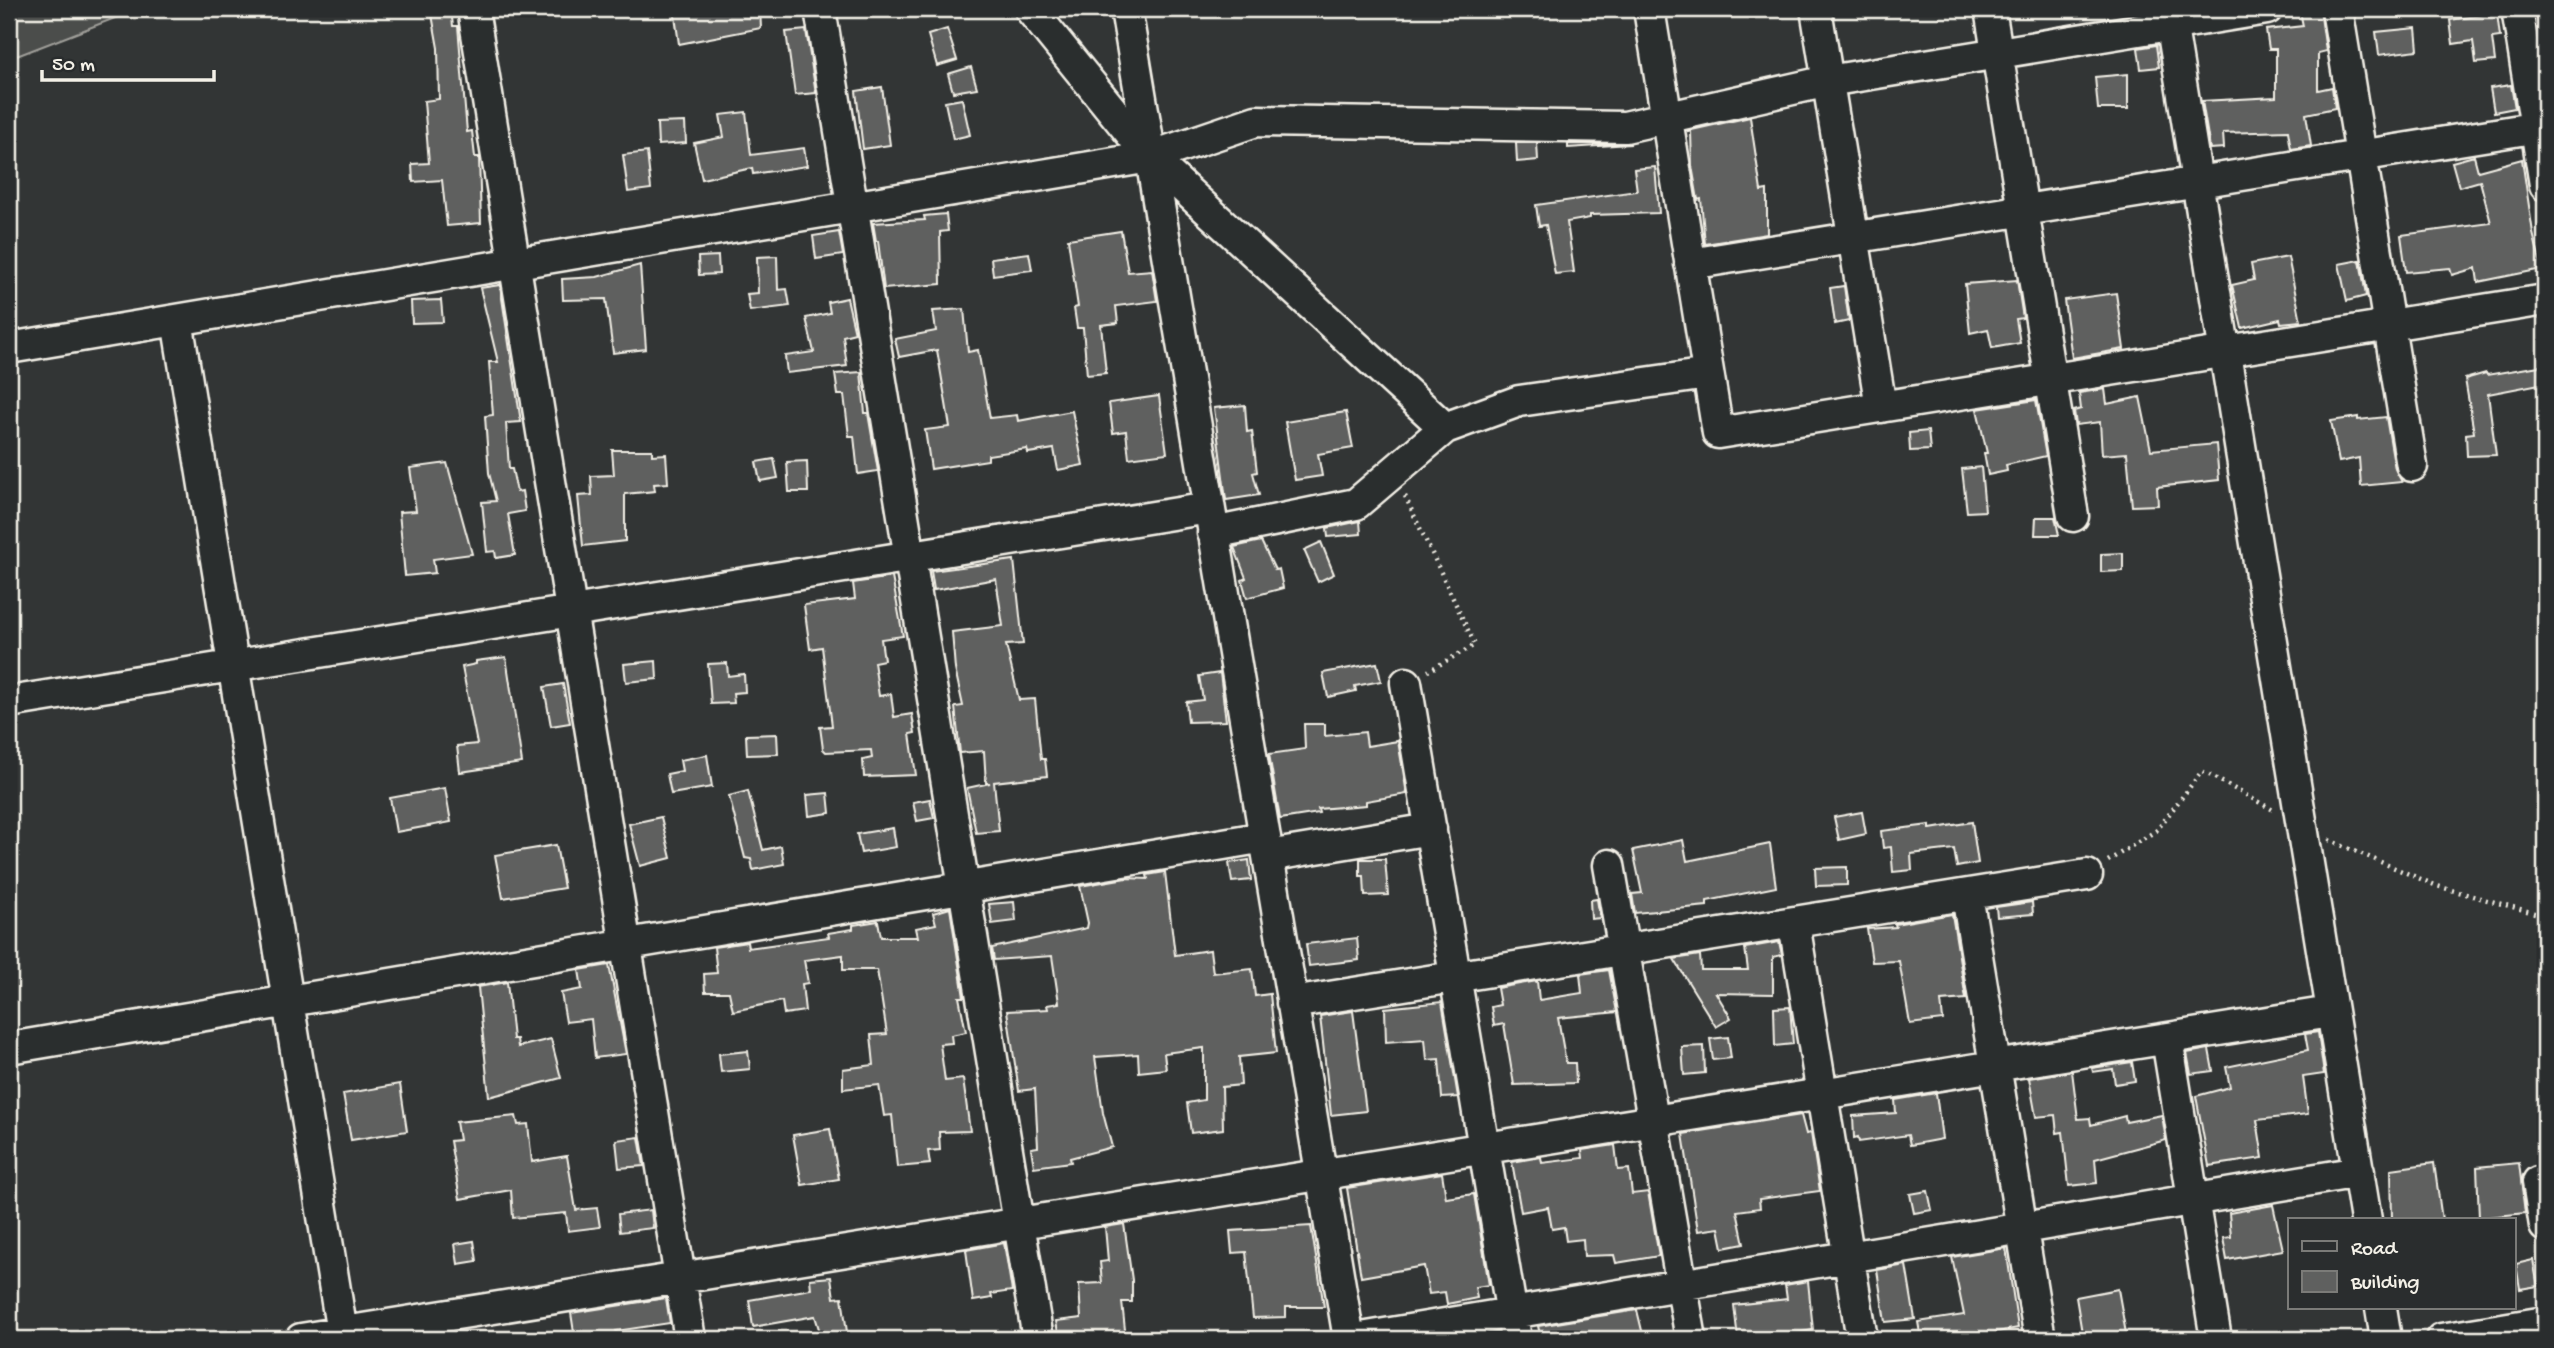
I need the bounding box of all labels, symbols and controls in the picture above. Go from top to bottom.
scale bar [42,38,214,82]
text: 50 m [52,54,95,79]
legend [2288,1218,2516,1310]
text: Road [2351,1238,2399,1263]
text: Building [2350,1272,2420,1297]

